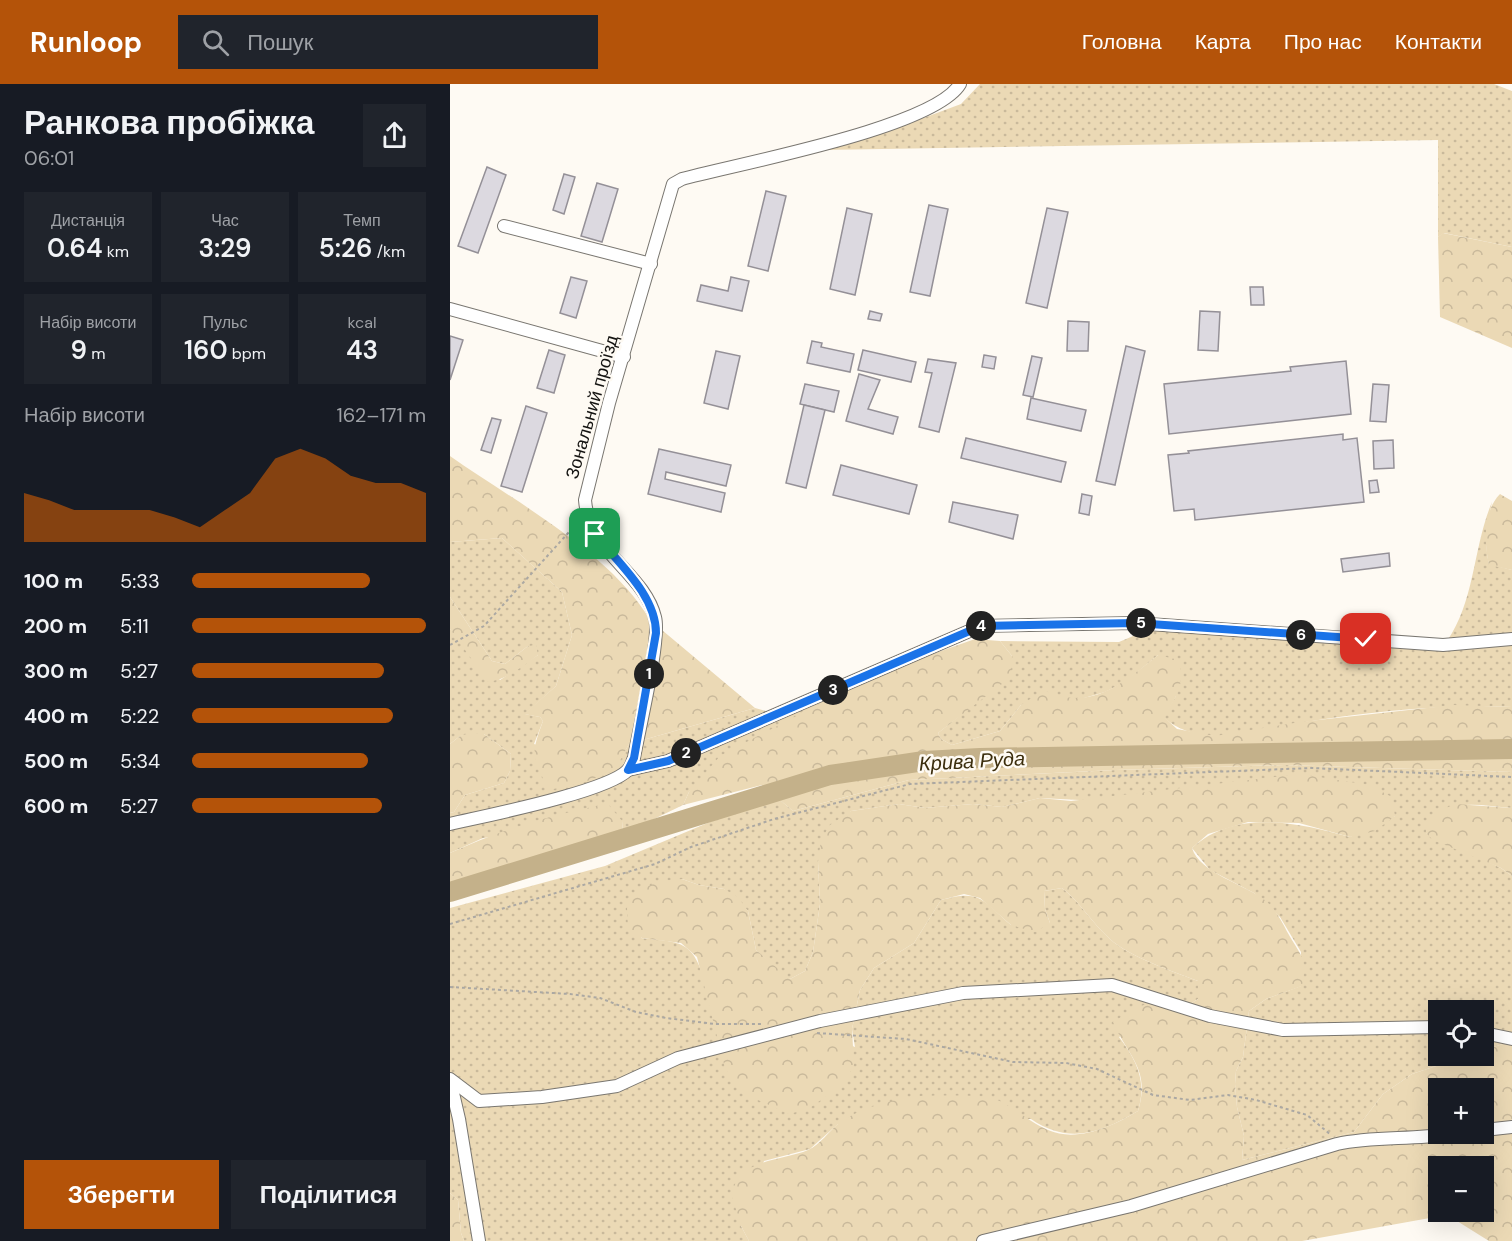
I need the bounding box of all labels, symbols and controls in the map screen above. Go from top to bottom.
search box [178,15,598,69]
text: Runloop [30,24,142,61]
icon: search [199,26,232,59]
text: Пошук [247,28,314,57]
text: Головна [1082,28,1162,56]
text: Карта [1195,28,1251,56]
text: Про нас [1284,28,1362,56]
text: Контакти [1395,28,1482,56]
text: Ранкова пробіжка [24,101,314,144]
button: share [363,104,426,167]
text: 06:01 [24,145,74,171]
text: Дистанція [51,210,125,231]
text: Час [211,210,239,231]
text: Темп [343,210,381,231]
text: 0.64 [47,231,102,265]
text: 3:29 [198,231,252,265]
text: 5:26 [319,231,372,265]
text: km [102,241,129,262]
text: /km [372,241,405,262]
text: Набір висоти [40,312,136,333]
text: Пульс [203,312,247,333]
text: kcal [348,312,376,333]
street label: Зональний проїзд [560,332,624,482]
text: 9 [71,333,87,367]
text: 160 [184,333,228,367]
text: 43 [346,333,378,367]
text: m [87,343,105,364]
text: bpm [228,343,266,364]
text: Набір висоти [24,402,145,428]
text: 162–171 m [336,402,426,428]
pin [569,508,620,559]
icon: arrive [578,517,611,550]
text: 100 m [24,568,83,594]
text: 5:33 [120,568,160,594]
pin: 5 [1126,608,1156,638]
pin: 4 [966,611,996,641]
text: 5 [1136,612,1146,633]
text: 200 m [24,613,87,639]
text: 5:11 [120,613,149,639]
pin [1340,613,1391,664]
text: 4 [976,615,986,636]
pin: 6 [1286,620,1316,650]
icon: check [1349,622,1382,655]
text: 6 [1296,624,1306,645]
text: 300 m [24,658,88,684]
text: 5:27 [120,658,158,684]
pin: 1 [634,659,664,689]
text: 1 [646,663,652,684]
pin: 3 [818,675,848,705]
text: 3 [828,679,838,700]
text: 400 m [24,703,89,729]
text: 5:22 [120,703,159,729]
pin: 2 [671,738,701,768]
text: 2 [681,742,691,763]
water label: Крива Руда [918,745,1026,777]
text: 500 m [24,748,88,774]
text: 5:34 [120,748,160,774]
text: 600 m [24,793,88,819]
text: 5:27 [120,793,158,819]
map controls [1428,1000,1494,1222]
button: locate [1428,1000,1494,1066]
button: + [1428,1078,1494,1144]
button: − [1428,1156,1494,1222]
button: Зберегти [24,1160,219,1229]
button: Поділитися [231,1160,426,1229]

